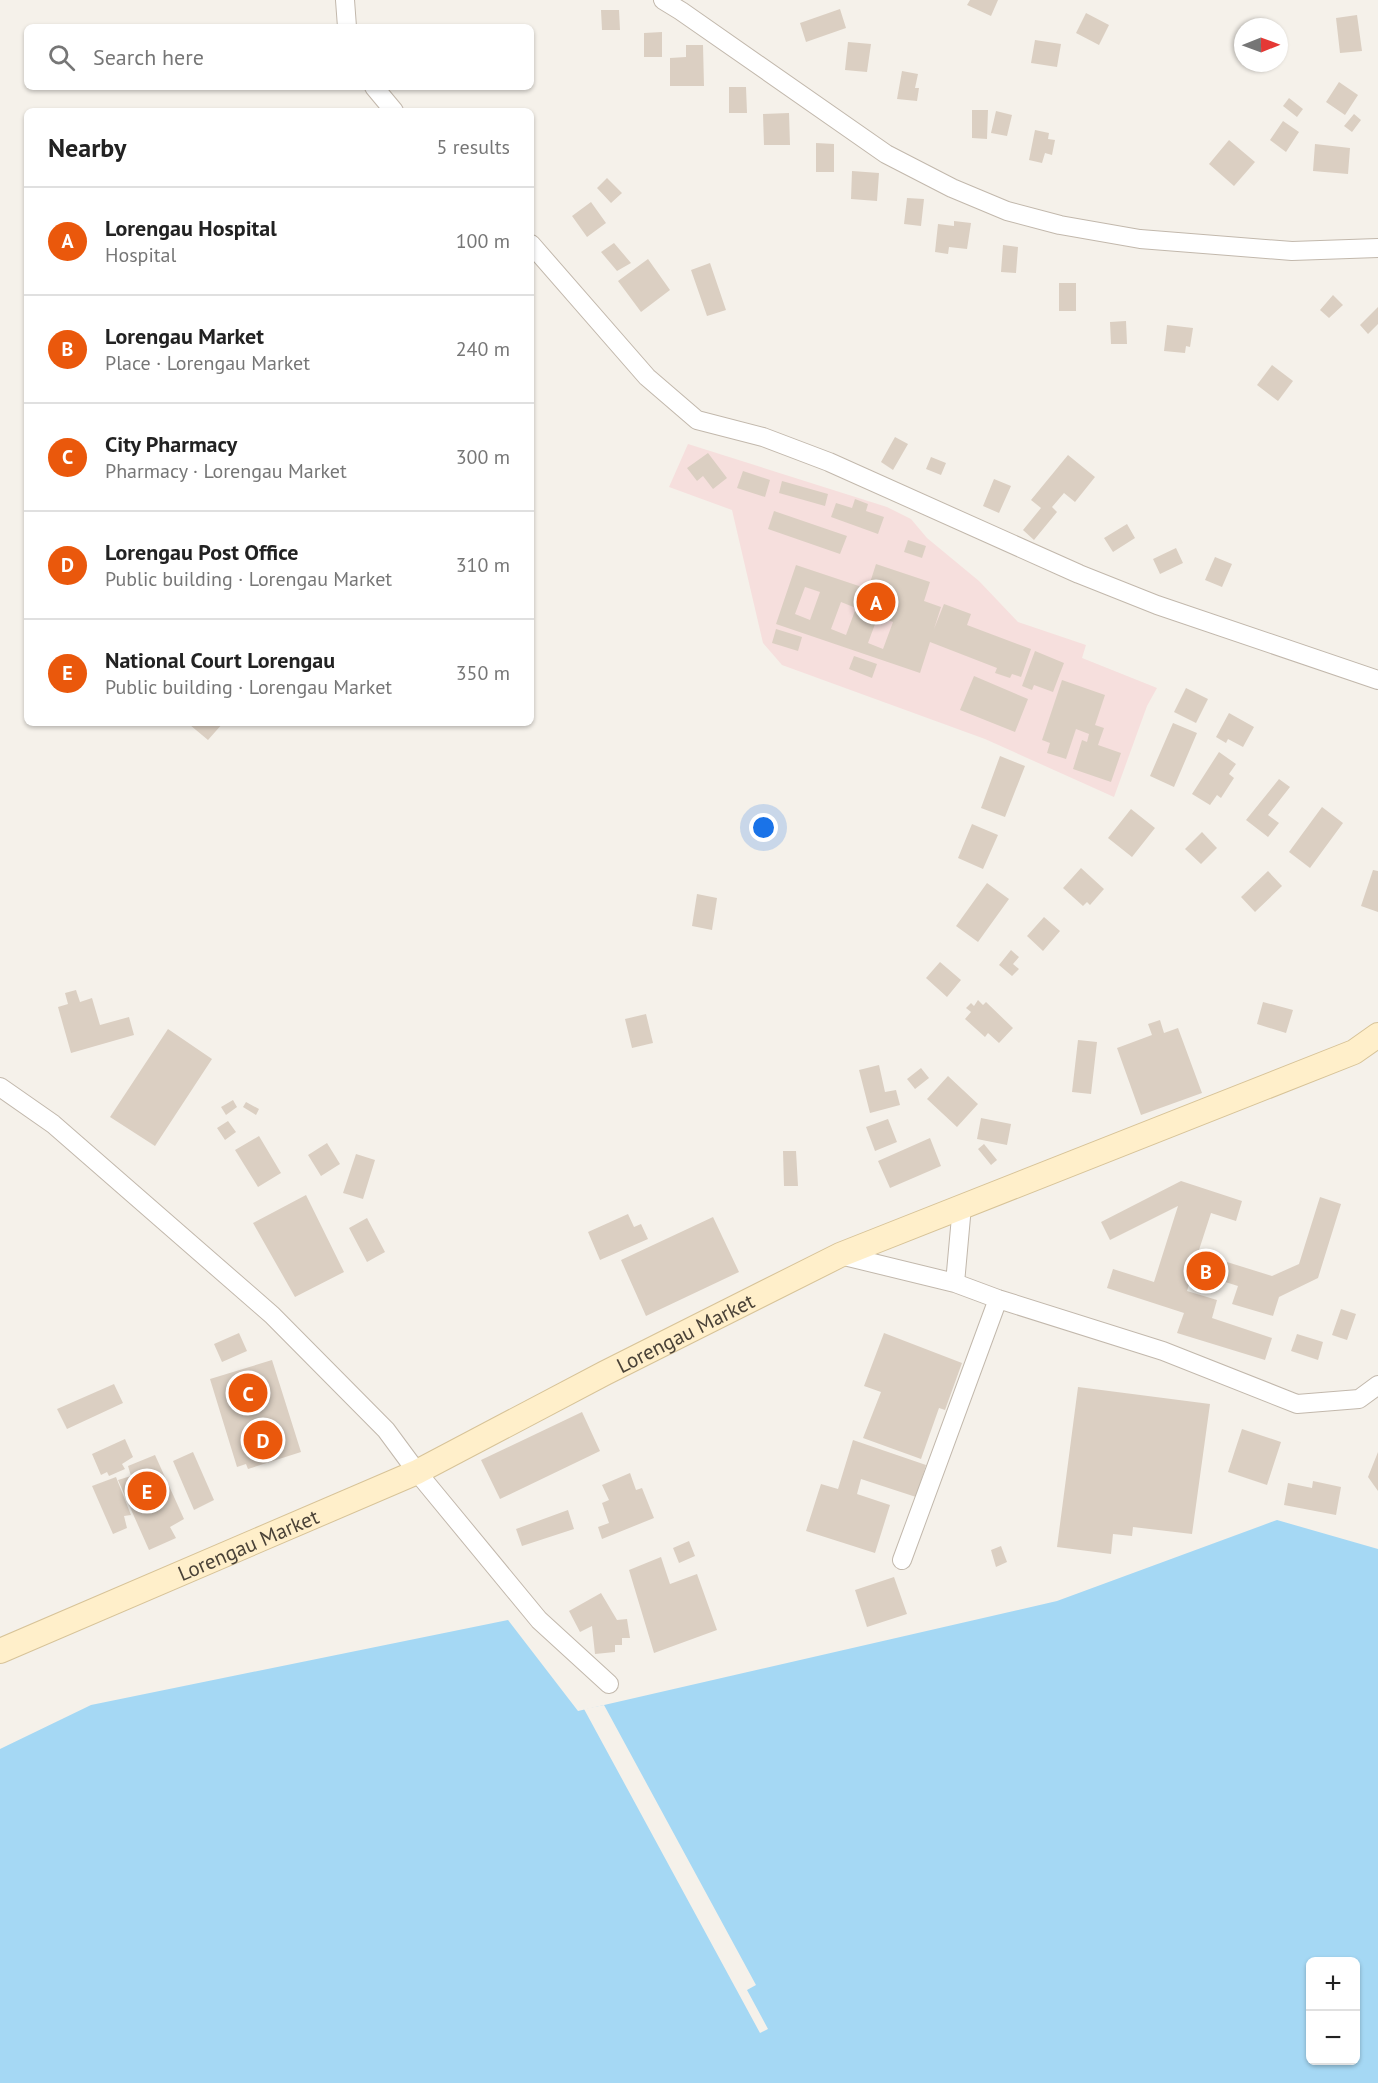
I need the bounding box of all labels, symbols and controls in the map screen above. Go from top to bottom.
north arrow [1234,18,1288,72]
search box [24,24,534,90]
icon: search [45,41,78,74]
text: Search here [93,43,204,71]
text: Nearby [48,131,126,164]
text: 5 results [437,134,510,160]
text: Lorengau Hospital [105,214,277,242]
text: A [61,228,74,254]
text: 100 m [456,228,510,254]
text: Hospital [105,242,176,268]
text: Lorengau Market [105,322,264,350]
text: B [62,336,73,362]
text: 240 m [456,336,510,362]
text: Place · Lorengau Market [105,350,310,376]
text: City Pharmacy [105,430,237,458]
text: C [62,444,73,470]
text: 300 m [456,444,510,470]
text: Pharmacy · Lorengau Market [105,458,347,484]
text: Lorengau Post Office [105,538,299,566]
text: D [61,552,74,578]
text: 310 m [456,552,510,578]
text: Public building · Lorengau Market [105,566,392,592]
pin: A [856,580,896,624]
text: National Court Lorengau [105,646,335,674]
text: E [62,660,73,686]
text: 350 m [456,660,510,686]
text: Public building · Lorengau Market [105,674,392,700]
your location [749,813,778,842]
pin: B [1186,1248,1226,1294]
street label: Lorengau Market [612,1287,759,1379]
pin: C [228,1370,268,1416]
pin: D [244,1418,282,1462]
pin: E [128,1468,166,1514]
street label: Lorengau Market [174,1502,323,1587]
map controls [1306,1957,1360,2065]
button: + [1306,1957,1360,2011]
button: − [1306,2011,1360,2065]

